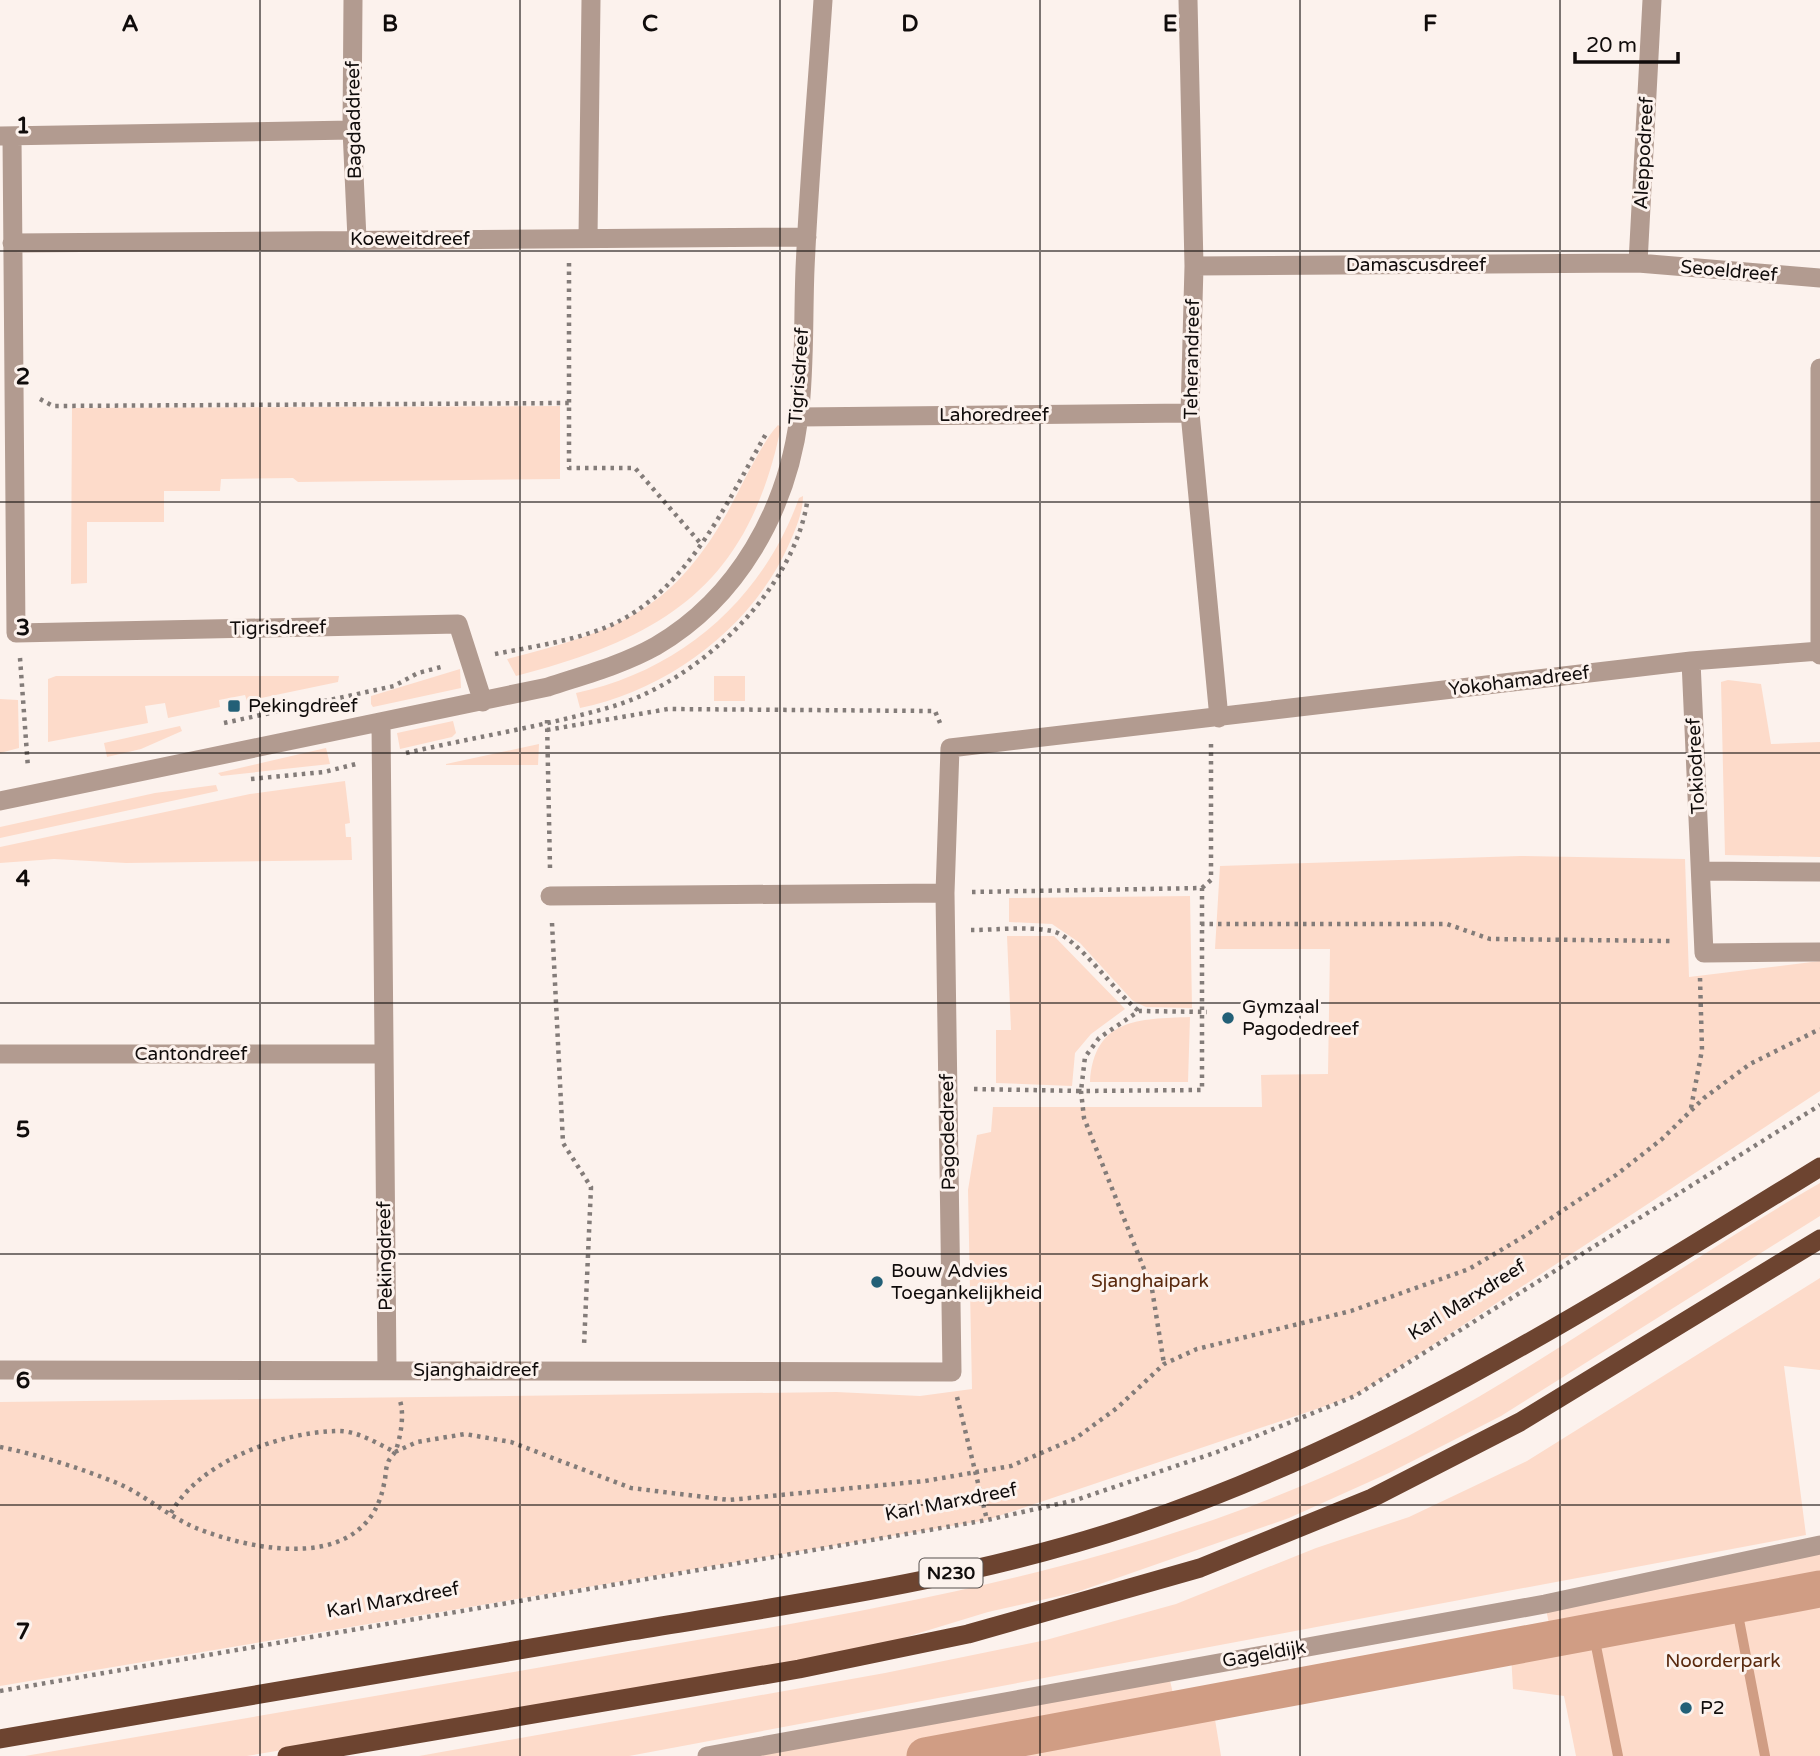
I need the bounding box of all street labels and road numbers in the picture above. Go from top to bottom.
street label: Bagdaddreef [342,60,366,179]
street label: Aleppodreef [1630,95,1658,210]
street label: Koeweitdreef [350,228,471,250]
street label: Damascusdreef [1346,254,1487,276]
street label: Seoeldreef [1680,256,1779,286]
street label: Teherandreef [1180,298,1204,420]
street label: Tigrisdreef [785,326,813,425]
street label: Lahoredreef [939,404,1050,426]
street label: Tigrisdreef [229,616,327,640]
street label: Yokohamadreef [1447,661,1592,701]
street label: Tokiodreef [1682,717,1710,815]
street label: Cantondreef [134,1043,248,1065]
street label: Pagodedreef [936,1073,960,1191]
street label: Pekingdreef [373,1200,397,1311]
street label: Karl Marxdreef [1404,1255,1530,1345]
street label: Sjanghaidreef [413,1359,539,1381]
street label: Karl Marxdreef [883,1478,1020,1526]
road number: N230 [920,1558,982,1588]
street label: Karl Marxdreef [325,1577,462,1623]
street label: Gageldijk [1221,1636,1307,1672]

